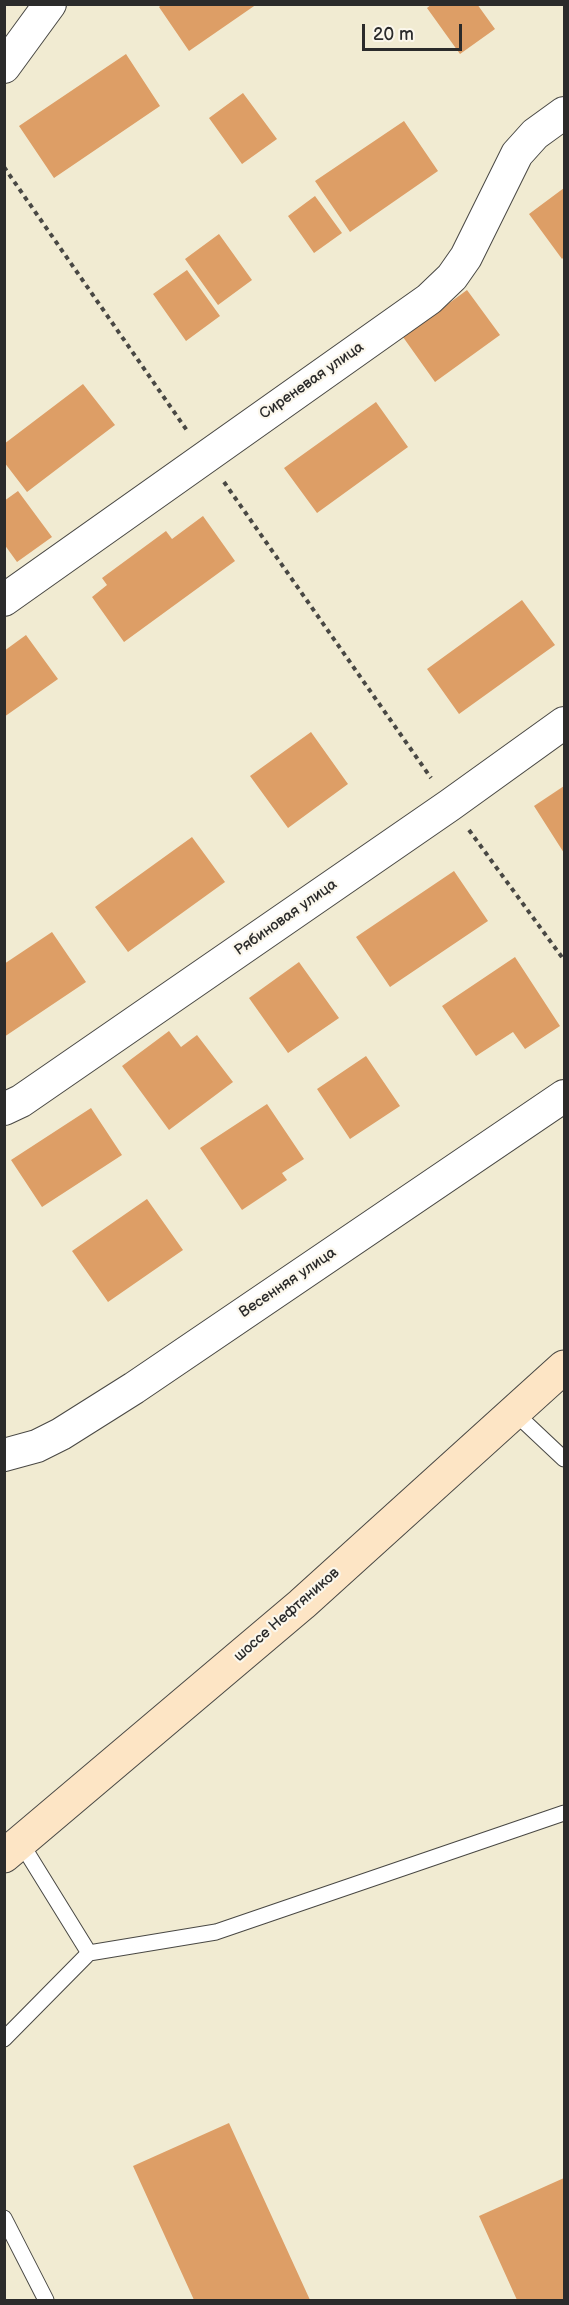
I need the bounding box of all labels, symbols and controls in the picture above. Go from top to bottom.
scale bar [365,12,466,50]
text: 20 m [373,24,414,45]
street label: Сиреневая улица [257,338,367,424]
street label: Рябиновая улица [231,876,341,960]
street label: Весенняя улица [236,1244,340,1322]
street label: шоссе Нефтяников [231,1564,343,1666]

